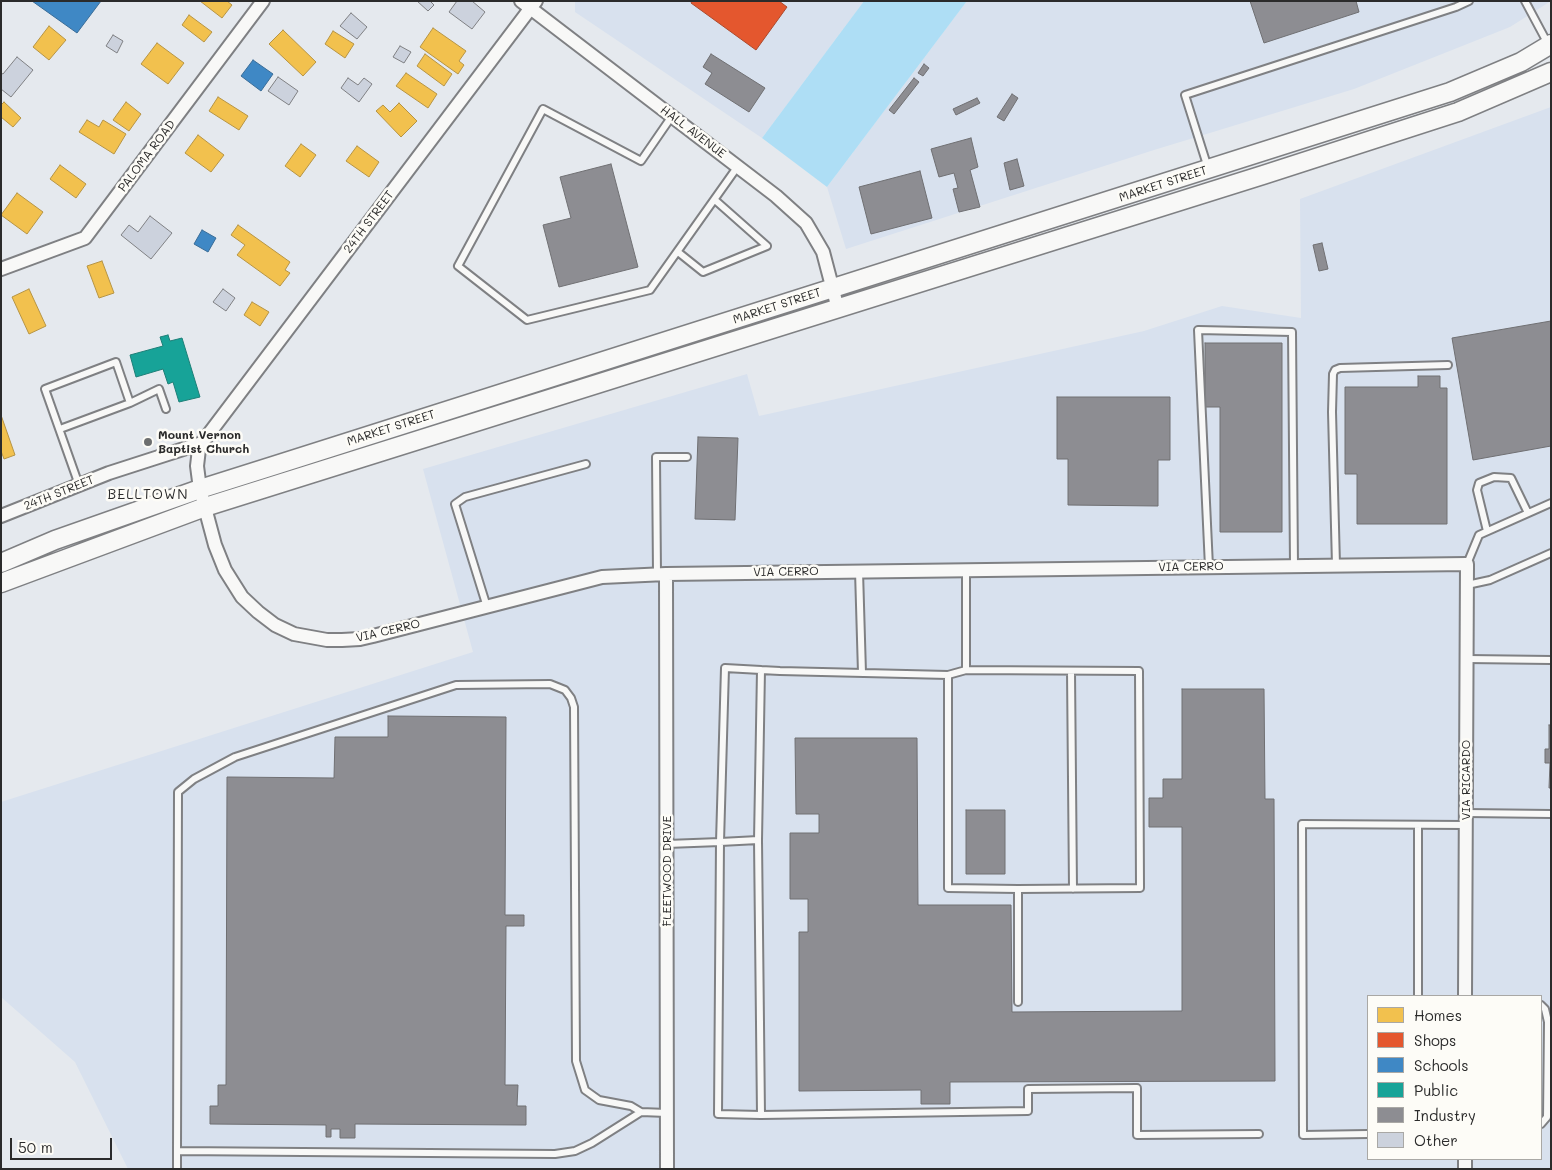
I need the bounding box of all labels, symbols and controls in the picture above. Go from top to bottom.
street label: HALL AVENUE [657,103,729,161]
street label: PALOMA ROAD [115,117,179,195]
street label: MARKET STREET [1117,163,1209,205]
street label: 24TH STREET [341,188,397,256]
street label: MARKET STREET [731,285,823,327]
street label: MARKET STREET [345,407,437,449]
place label: Mount Vernon Baptist Church [158,428,249,456]
marker: Mount Vernon Baptist Church [142,436,154,448]
street label: 24TH STREET [22,472,96,514]
district label: BELLTOWN [107,487,189,503]
street label: VIA CERRO [1158,559,1224,575]
street label: VIA CERRO [753,564,819,580]
street label: VIA CERRO [354,617,422,645]
street label: VIA RICARDO [1459,740,1473,820]
street label: FLEETWOOD DRIVE [660,816,674,926]
legend [1367,995,1542,1160]
text: Homes [1414,1005,1462,1025]
text: Shops [1414,1030,1456,1050]
text: Schools [1414,1055,1469,1075]
text: Public [1414,1080,1458,1100]
text: Industry [1414,1105,1476,1125]
scale bar [12,1128,115,1160]
text: Other [1414,1130,1458,1150]
text: 50 m [18,1137,53,1157]

